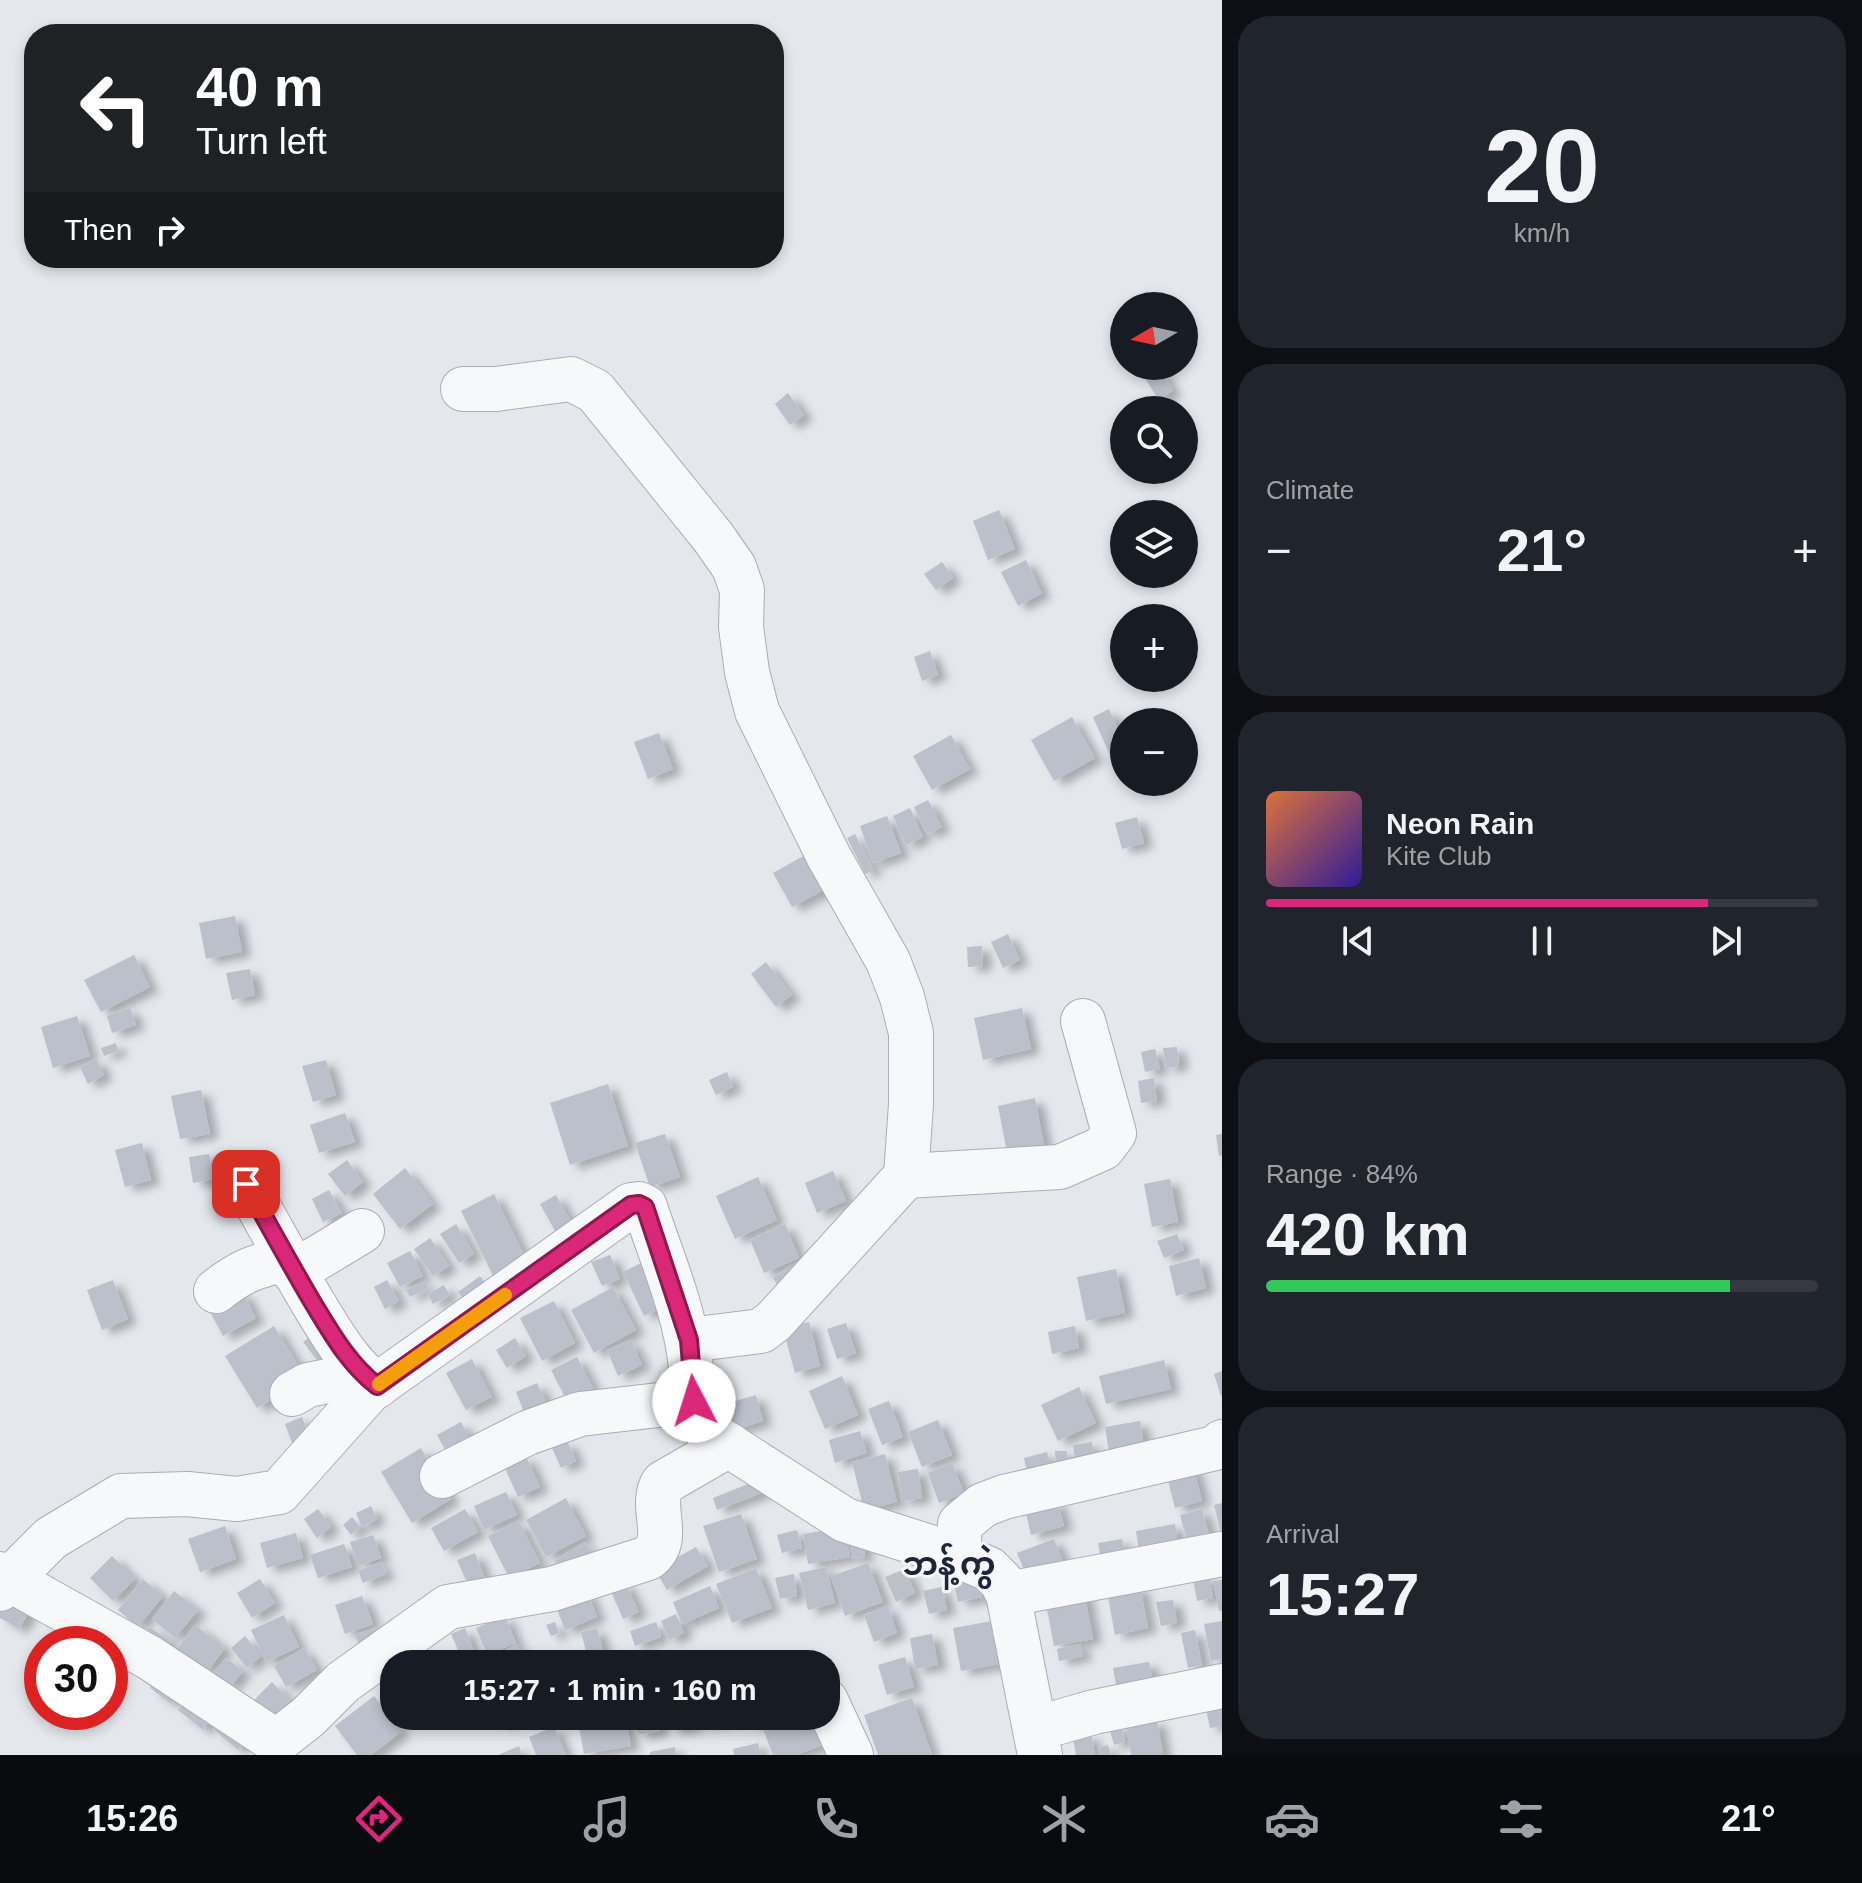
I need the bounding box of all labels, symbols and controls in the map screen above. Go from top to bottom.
text: 40 m [196,55,324,118]
icon: left [64,56,168,160]
text: 20 [1484,108,1600,224]
text: Turn left [196,121,327,162]
icon: right [148,208,192,252]
text: Then [64,213,132,246]
text: km/h [1514,218,1570,248]
north arrow [1110,292,1198,380]
map controls [1110,292,1198,796]
button: search [1110,396,1198,484]
text: Climate [1266,475,1354,505]
button: layers [1110,500,1198,588]
text: 21° [1497,517,1587,584]
text: − [1266,526,1292,575]
text: + [1792,526,1818,575]
button: + [1110,604,1198,692]
button: − [1110,708,1198,796]
text: Neon Rain [1386,807,1534,840]
text: Kite Club [1386,841,1492,871]
icon: previous [1336,919,1380,963]
icon: pause [1520,919,1564,963]
icon: next [1704,919,1748,963]
pin [212,1150,280,1218]
text: Range · 84% [1266,1159,1418,1189]
icon: arrive [224,1162,268,1206]
text: 420 km [1266,1201,1470,1268]
position arrow [652,1359,736,1443]
text: Arrival [1266,1519,1340,1549]
district label: ဘန့်ကွဲ [903,1542,995,1590]
text: 15:27 [1266,1561,1419,1628]
speed limit sign: 30 [24,1626,128,1730]
text: 15:27 · 1 min · 160 m [463,1673,757,1706]
icon: directions [351,1791,407,1847]
icon: music [579,1791,635,1847]
icon: phone [808,1791,864,1847]
icon: climate [1036,1791,1092,1847]
icon: car [1264,1791,1320,1847]
icon: filters [1493,1791,1549,1847]
text: 15:26 [86,1798,178,1839]
text: 21° [1721,1798,1776,1839]

